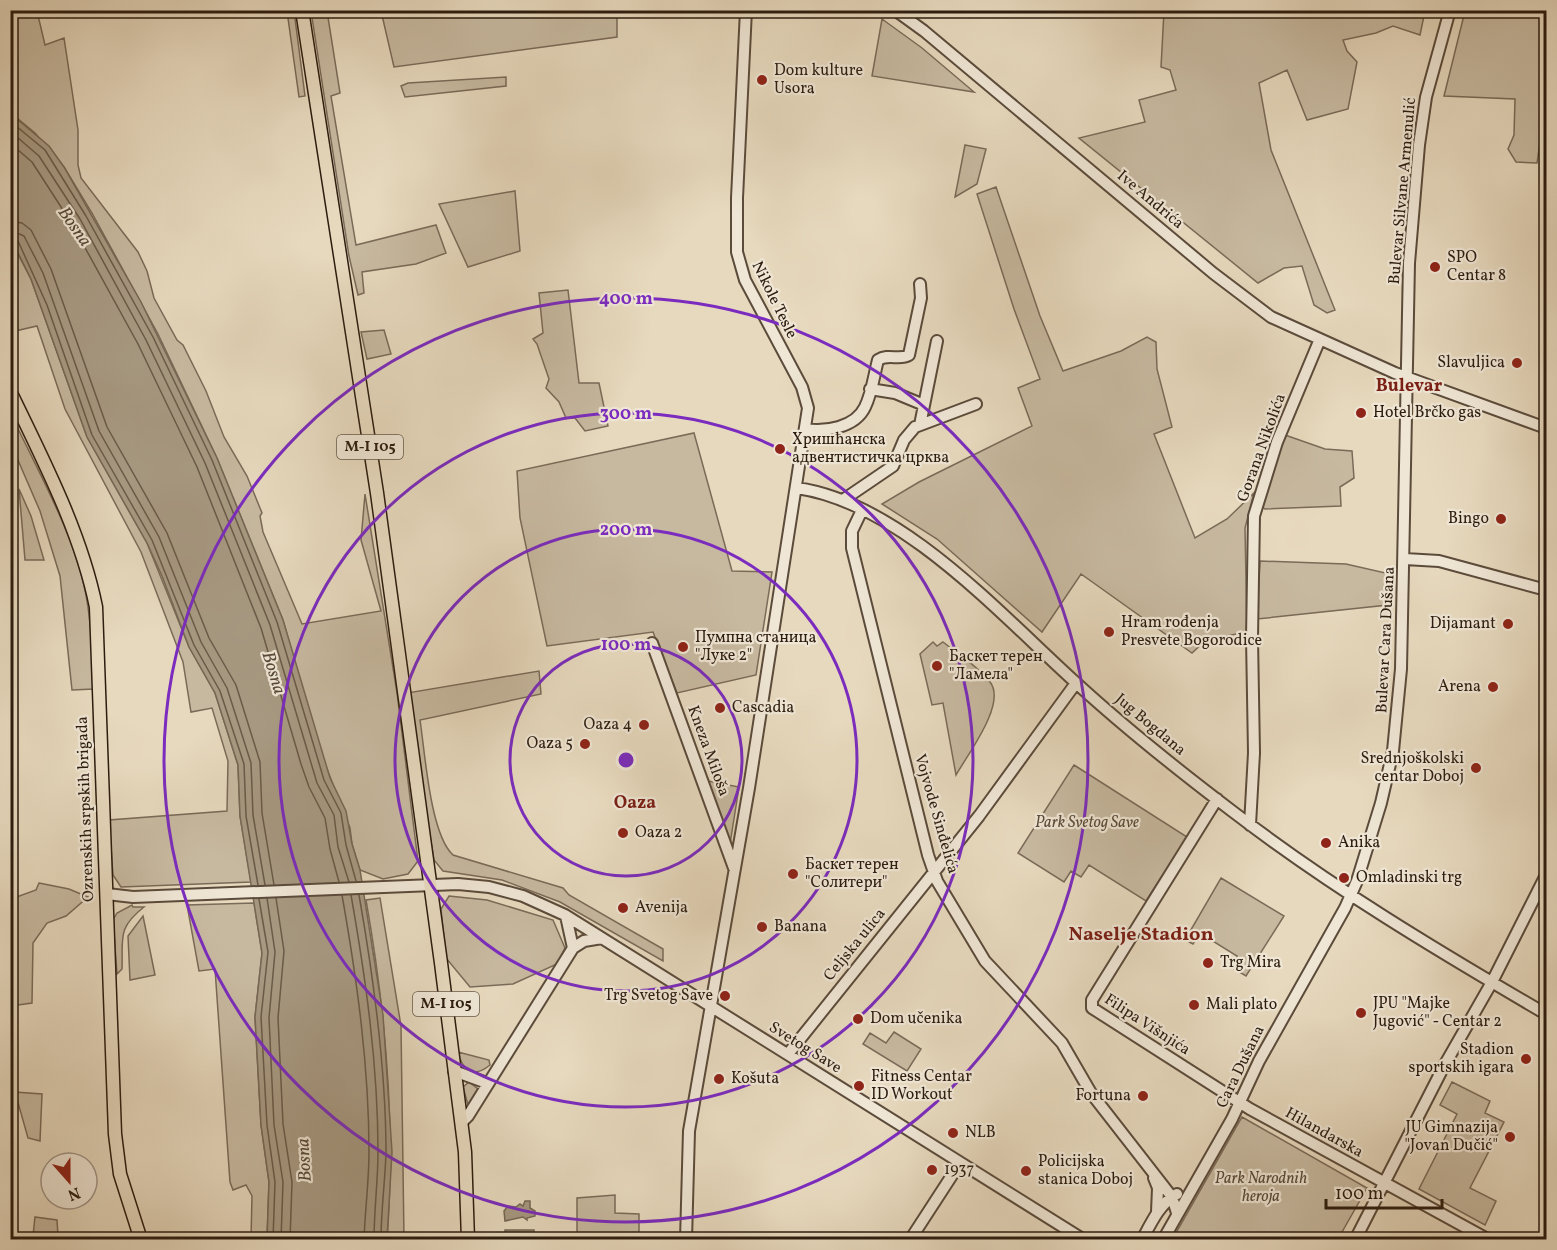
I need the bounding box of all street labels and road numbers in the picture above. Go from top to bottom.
street label: Bulevar Silvane Armenulić [1384,97,1422,285]
street label: Ive Andrića [1112,165,1188,235]
street label: Nikole Tesle [746,258,802,342]
street label: Gorana Nikolića [1232,391,1292,505]
road number: M-I 105 [337,435,403,459]
street label: Bulevar Cara Dušana [1371,566,1401,714]
street label: Jug Bogdana [1110,689,1190,761]
street label: Kneza Miloša [681,703,735,799]
street label: Ozrenskih srpskih brigada [72,716,100,902]
street label: Vojvode Sinđelića [908,752,964,876]
street label: Celjska ulica [819,904,891,986]
street label: Filipa Višnjića [1100,989,1194,1061]
road number: M-I 105 [413,992,479,1016]
street label: Svetog Save [764,1017,846,1079]
street label: Cara Dušana [1212,1022,1270,1112]
street label: Hilandarska [1281,1102,1367,1164]

